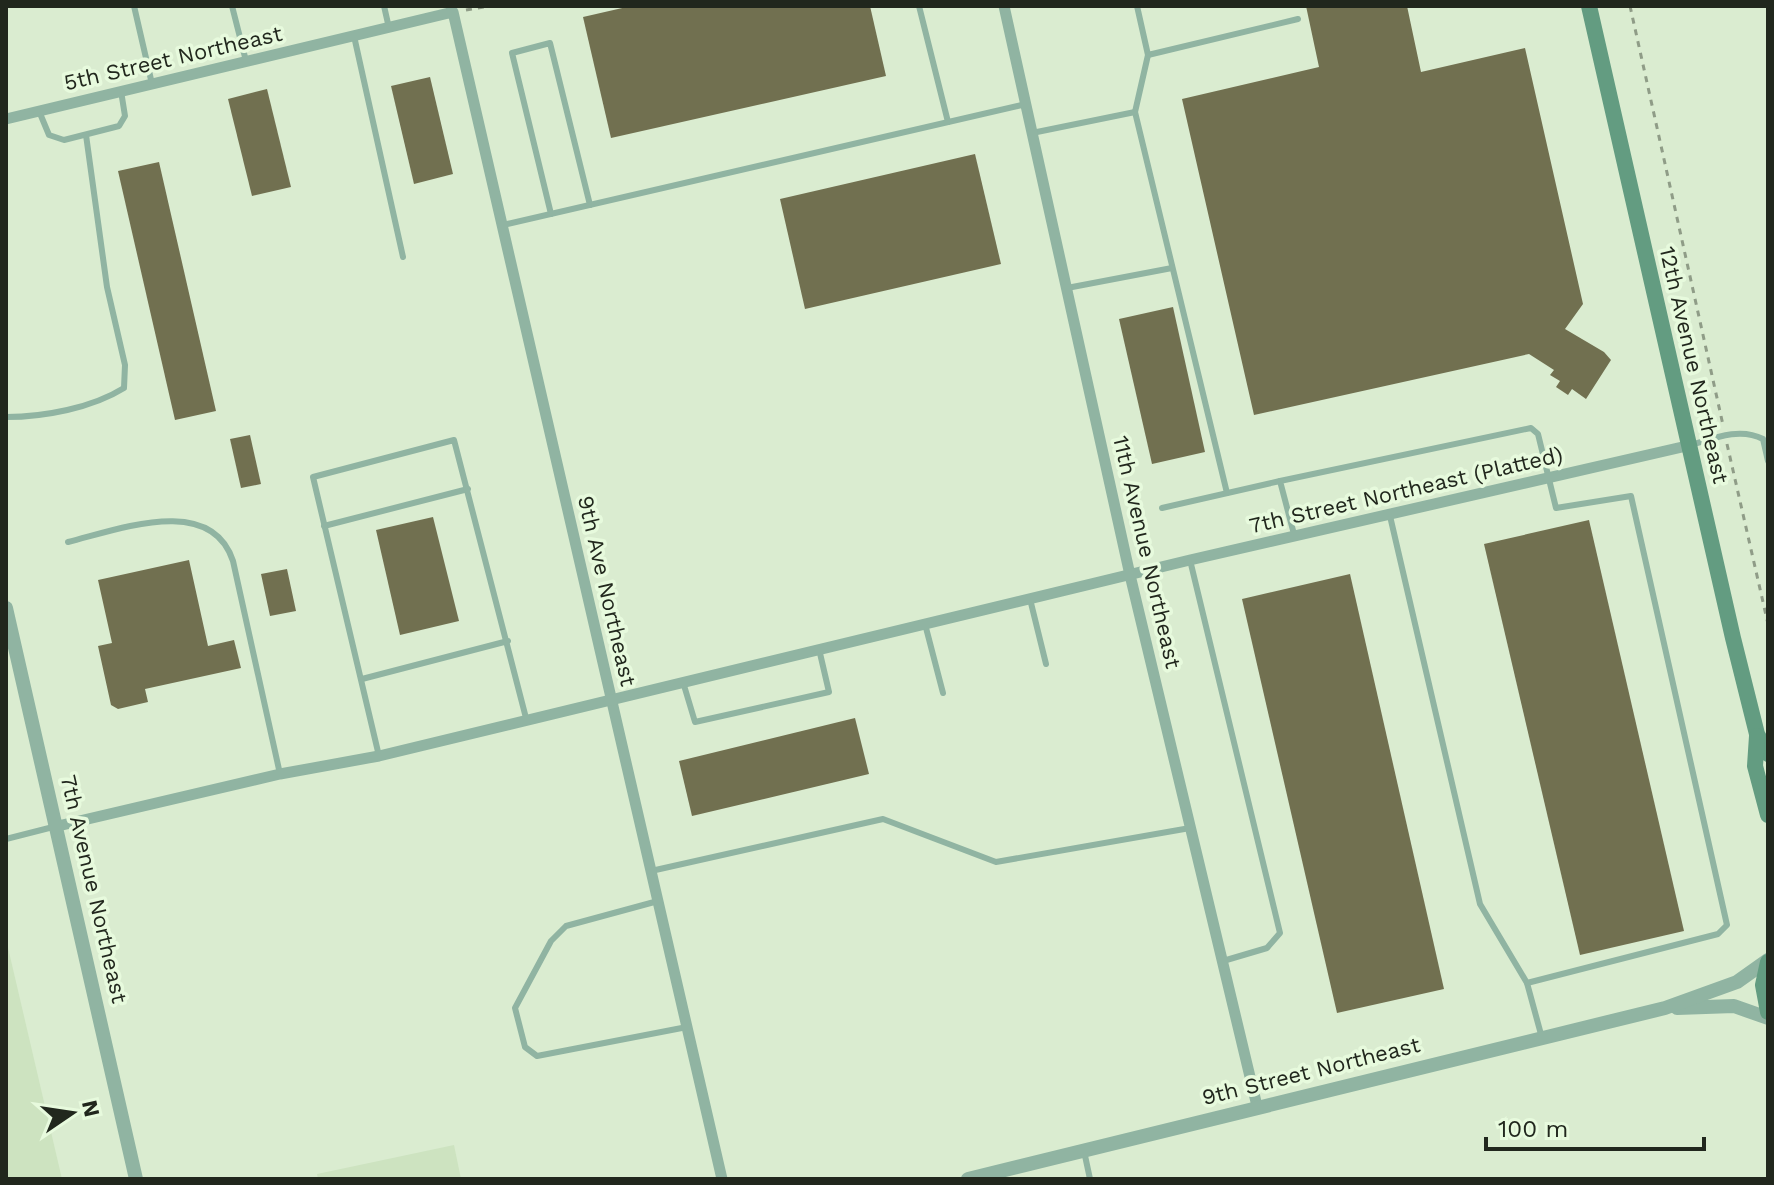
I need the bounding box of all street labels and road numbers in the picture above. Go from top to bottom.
street label: 5th Street Northeast [61,21,285,95]
street label: 12th Avenue Northeast [1655,244,1733,486]
street label: 11th Avenue Northeast [1108,433,1186,671]
street label: 7th Street Northeast (Platted) [1247,442,1565,538]
street label: 9th Ave Northeast [573,493,641,689]
street label: 7th Avenue Northeast [56,772,132,1006]
street label: 9th Street Northeast [1199,1032,1423,1110]

